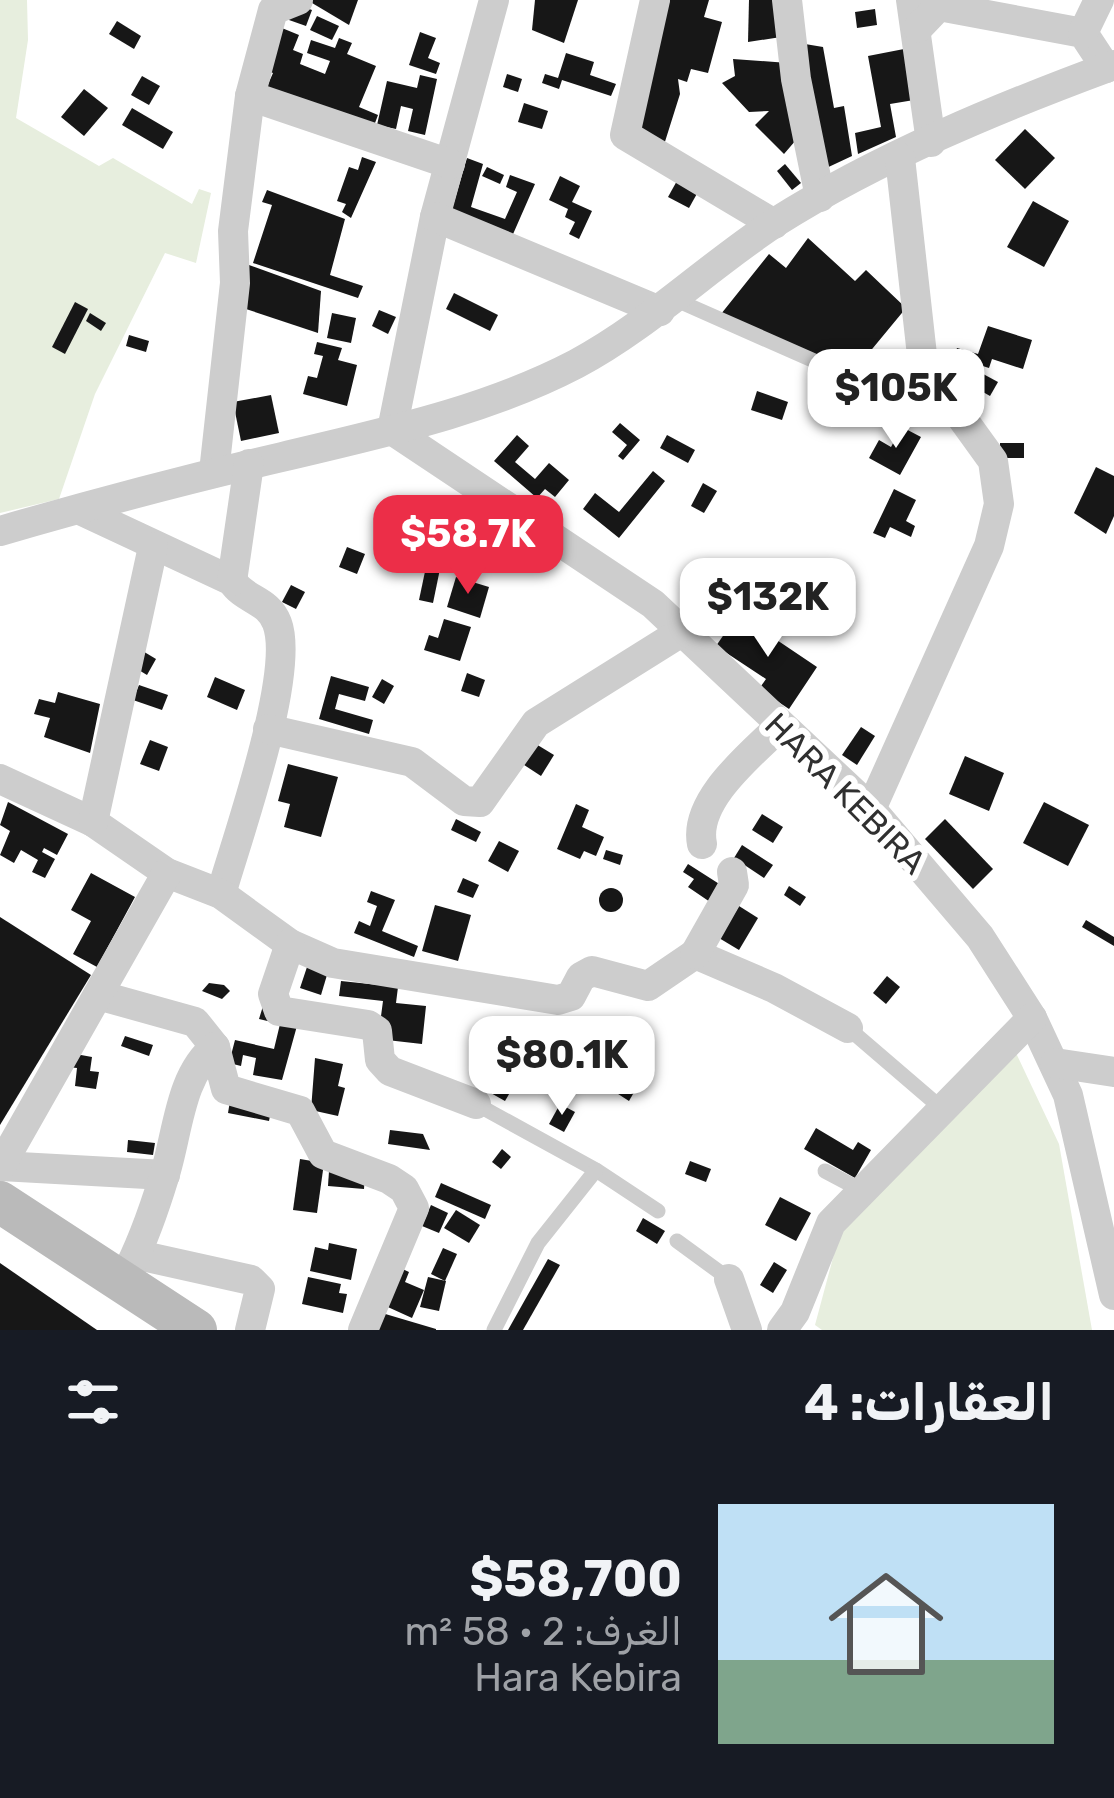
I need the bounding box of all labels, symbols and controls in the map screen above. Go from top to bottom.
pin: $105K [812,349,980,451]
text: $105K [834,365,958,411]
pin: $58.7K [370,495,566,597]
text: $58.7K [400,511,536,557]
pin: $132K [684,558,852,660]
text: $132K [707,574,829,620]
street label: HARA KEBIRA [757,705,934,882]
pin: $80.1K [464,1016,660,1118]
text: $80.1K [496,1032,628,1078]
icon: filters [60,1369,126,1435]
text: العقارات: 4 [804,1372,1054,1433]
text: $58,700 [469,1548,682,1609]
icon: home [814,1552,958,1696]
text: الغرف: 2 · 58 m² [404,1609,682,1655]
text: Hara Kebira [474,1655,682,1701]

